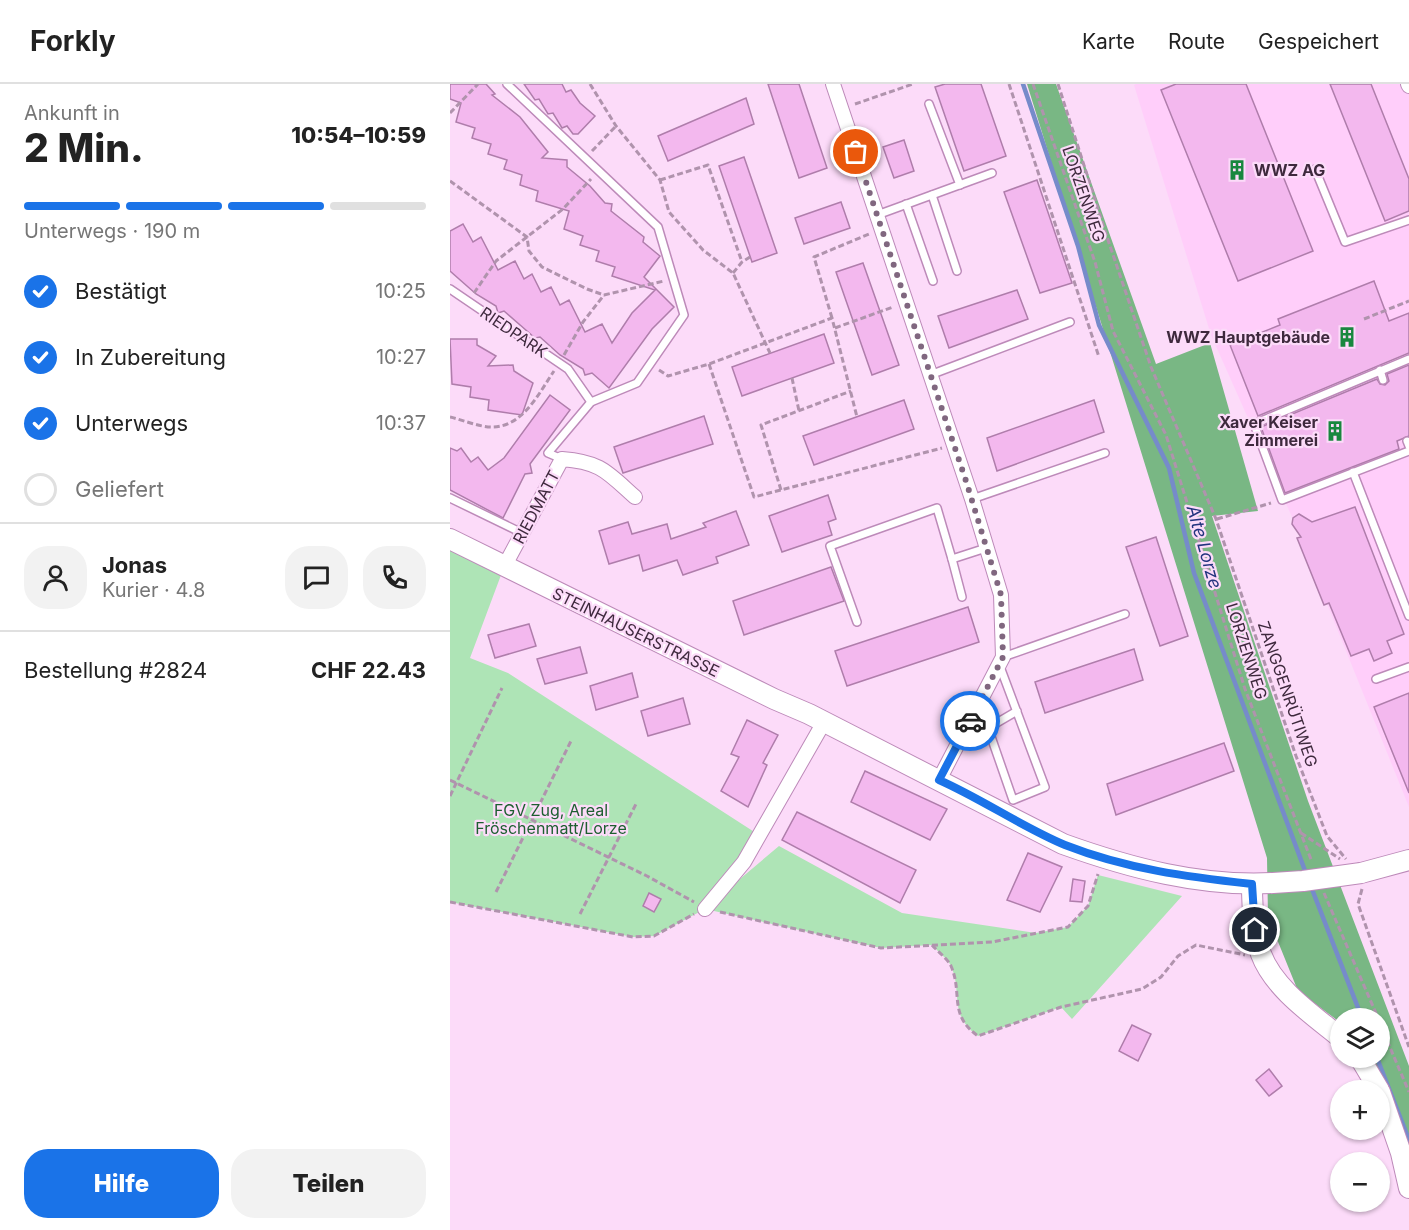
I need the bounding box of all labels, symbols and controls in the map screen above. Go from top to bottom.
text: Forkly [30,24,116,58]
text: Karte [1082,29,1135,54]
text: Route [1168,29,1225,54]
text: Gespeichert [1258,29,1379,54]
text: Ankunft in [24,101,120,125]
text: 10:54–10:59 [291,122,426,148]
text: 2 Min. [24,124,144,171]
pin [830,126,881,177]
icon: bag [839,135,872,168]
street label: LORZENWEG [1058,143,1110,245]
building icon: WWZ AG [1225,158,1249,182]
place label: WWZ AG [1254,160,1325,180]
text: Unterwegs · 190 m [24,219,200,243]
icon: check [24,275,57,308]
text: Bestätigt [75,278,167,304]
text: 10:25 [375,279,426,303]
street label: RIEDPARK [477,302,552,362]
building icon: WWZ Hauptgebäude [1335,325,1359,349]
place label: WWZ Hauptgebäude [1166,327,1330,347]
icon: check [24,341,57,374]
text: In Zubereitung [75,344,226,370]
text: 10:27 [376,345,426,369]
icon: check [24,407,57,440]
text: Unterwegs [75,410,188,436]
text: 10:37 [376,411,426,435]
place label: Xaver Keiser Zimmerei [1219,412,1318,450]
building icon: Xaver Keiser Zimmerei [1323,419,1347,443]
street label: RIEDMATT [508,467,564,547]
text: Geliefert [75,476,164,502]
water label: Alte Lorze [1182,502,1226,591]
button: person [24,546,87,609]
button: chat [285,546,348,609]
button: phone [363,546,426,609]
text: Jonas [102,552,167,578]
text: Kurier · 4.8 [102,578,205,602]
street label: STEINHAUSERSTRASSE [549,583,723,681]
street label: LORZENWEG [1222,600,1272,702]
street label: ZANGGENRÜTIWEG [1254,618,1322,770]
text: Bestellung #2824 [24,657,207,683]
text: CHF 22.43 [311,657,426,683]
courier [940,691,1000,751]
icon: car [954,705,987,738]
park label: FGV Zug, Areal Fröschenmatt/Lorze [475,800,627,838]
pin [1229,904,1280,955]
icon: home [1238,913,1271,946]
map controls [1330,1008,1390,1212]
button: layers [1330,1008,1390,1068]
button: + [1330,1080,1390,1140]
button: Hilfe [24,1149,219,1218]
button: Teilen [231,1149,426,1218]
button: − [1330,1152,1390,1212]

